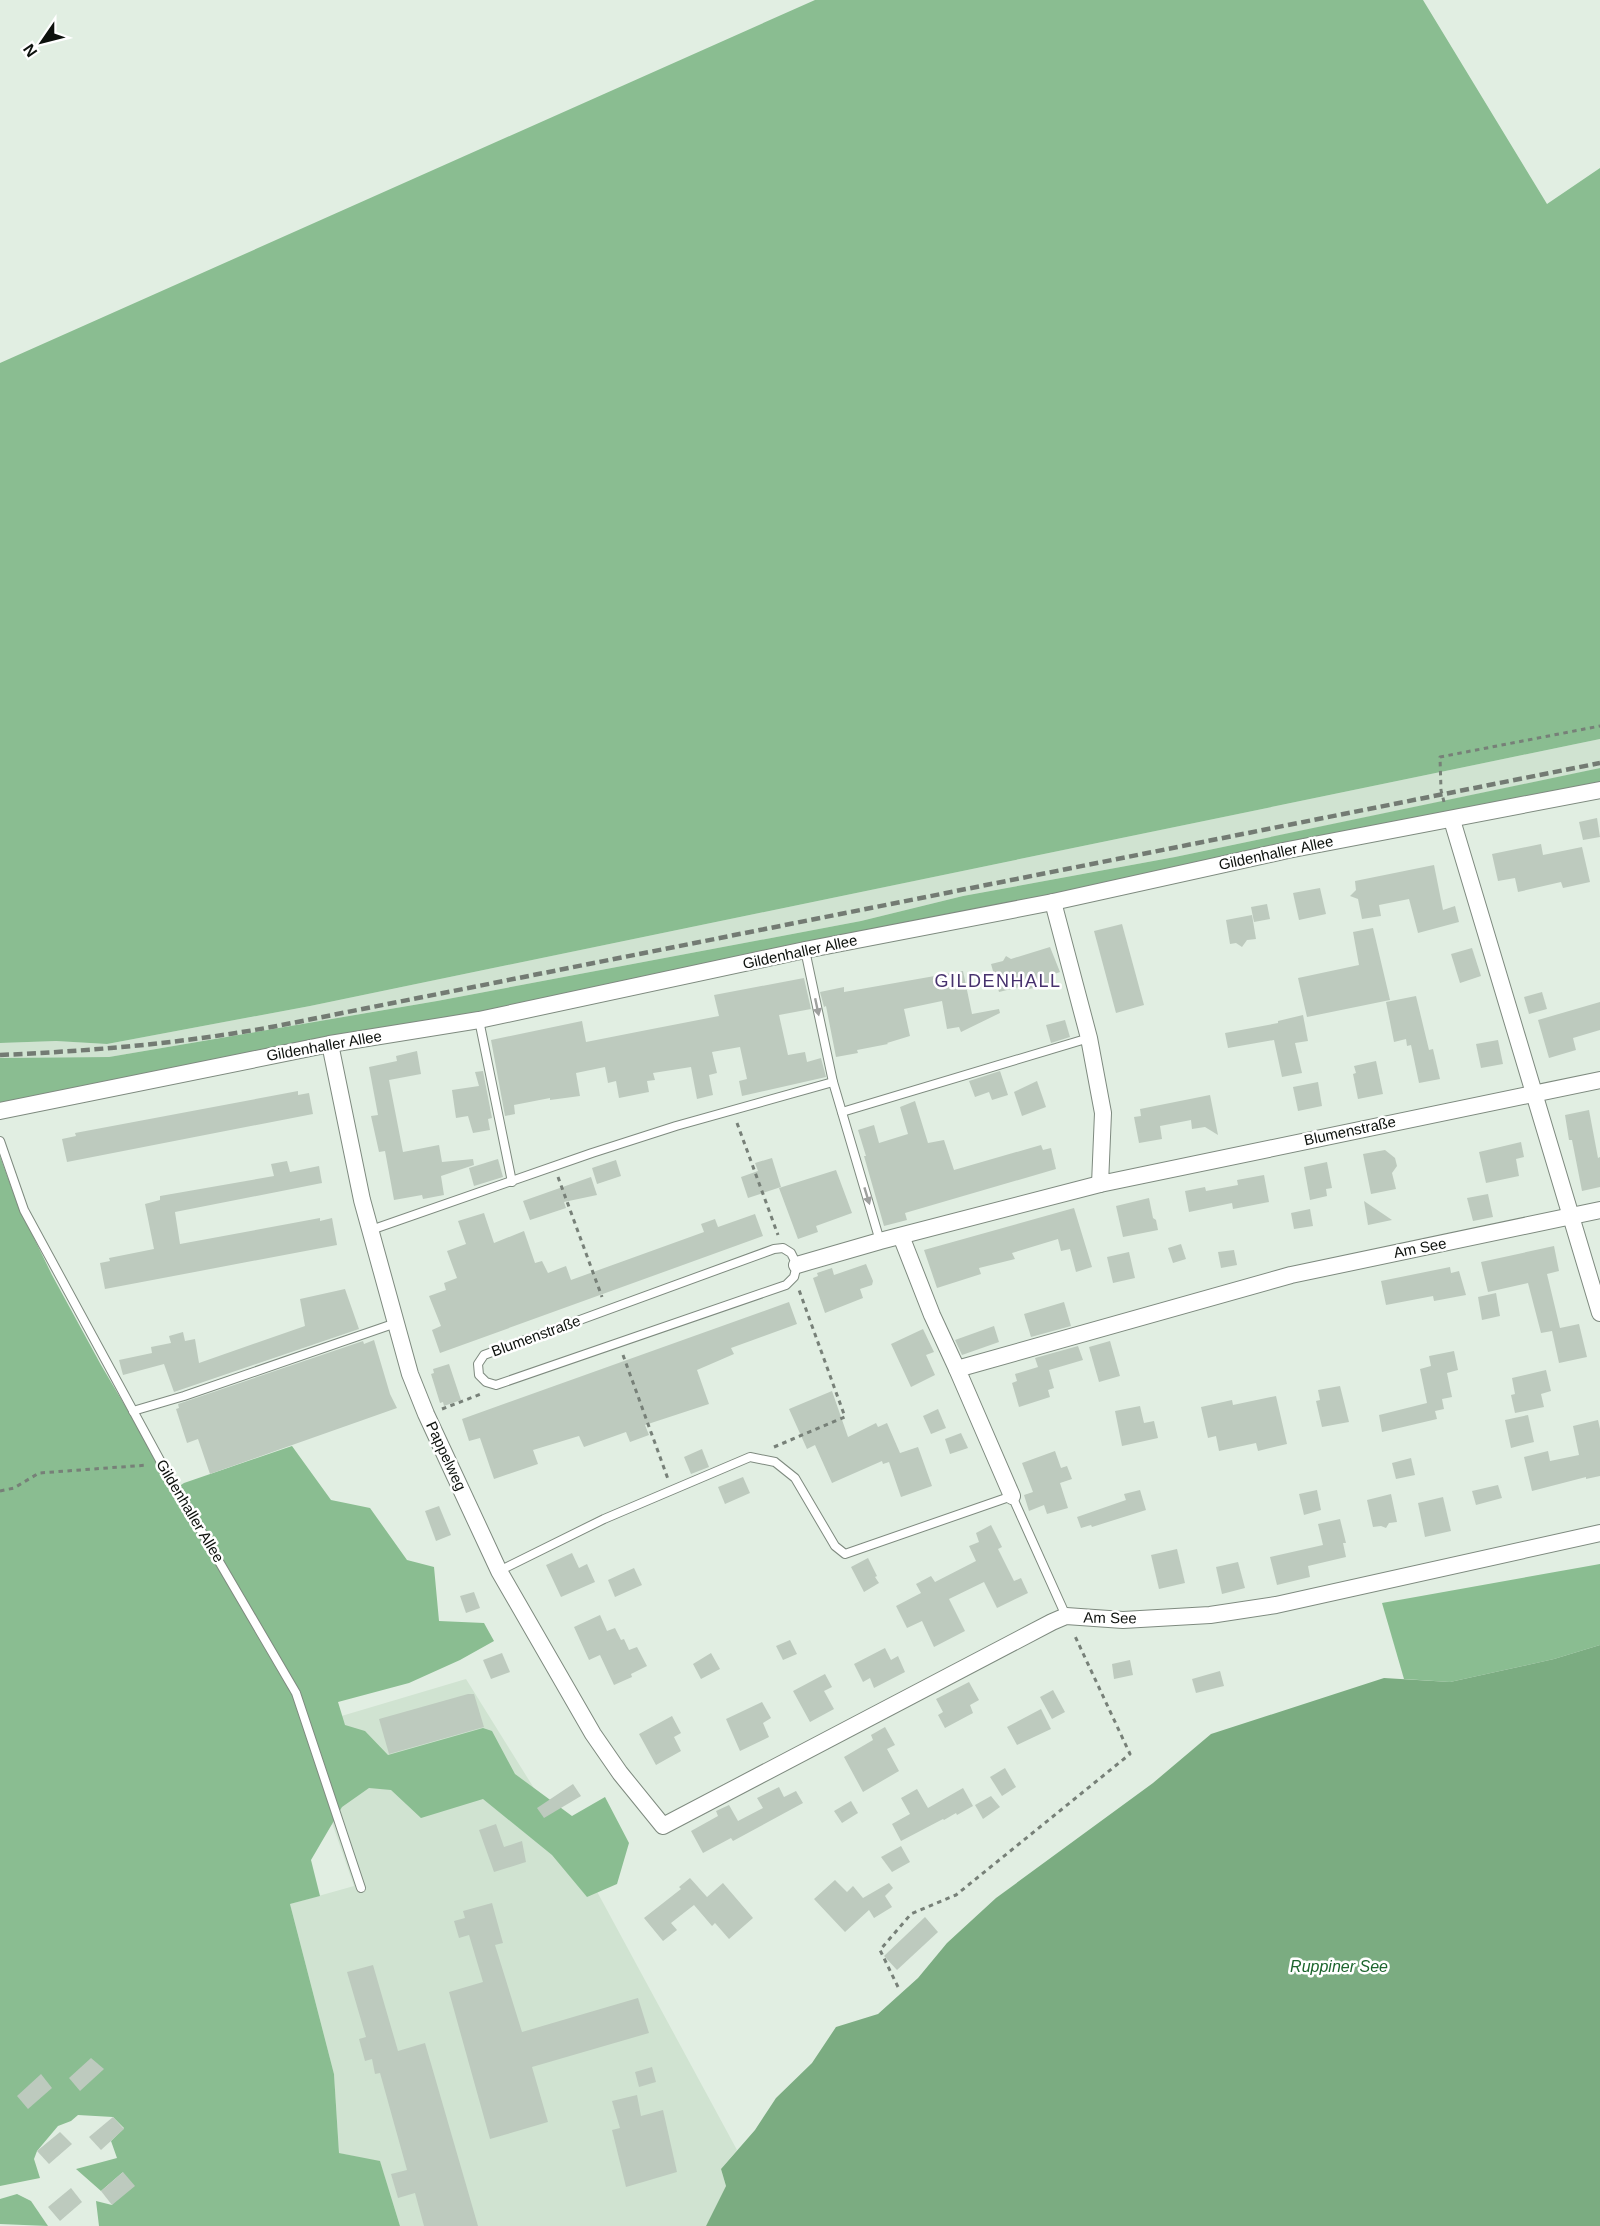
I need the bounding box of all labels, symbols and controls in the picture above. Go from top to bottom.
north arrow [12,12,72,72]
text: N [20,41,40,60]
street label: Gildenhaller Allee [1217,832,1335,873]
street label: Gildenhaller Allee [741,931,859,972]
district label: GILDENHALL [934,971,1062,991]
one-way arrow [813,998,822,1017]
street label: Gildenhaller Allee [265,1027,383,1064]
street label: Blumenstraße [1302,1112,1397,1149]
one-way arrow [863,1187,872,1205]
street label: Am See [1392,1234,1448,1261]
street label: Blumenstraße [489,1312,583,1359]
street label: Pappelweg [423,1419,470,1493]
street label: Gildenhaller Allee [153,1456,228,1565]
street label: Am See [1083,1609,1137,1626]
water label: Ruppiner See [1290,1958,1388,1975]

